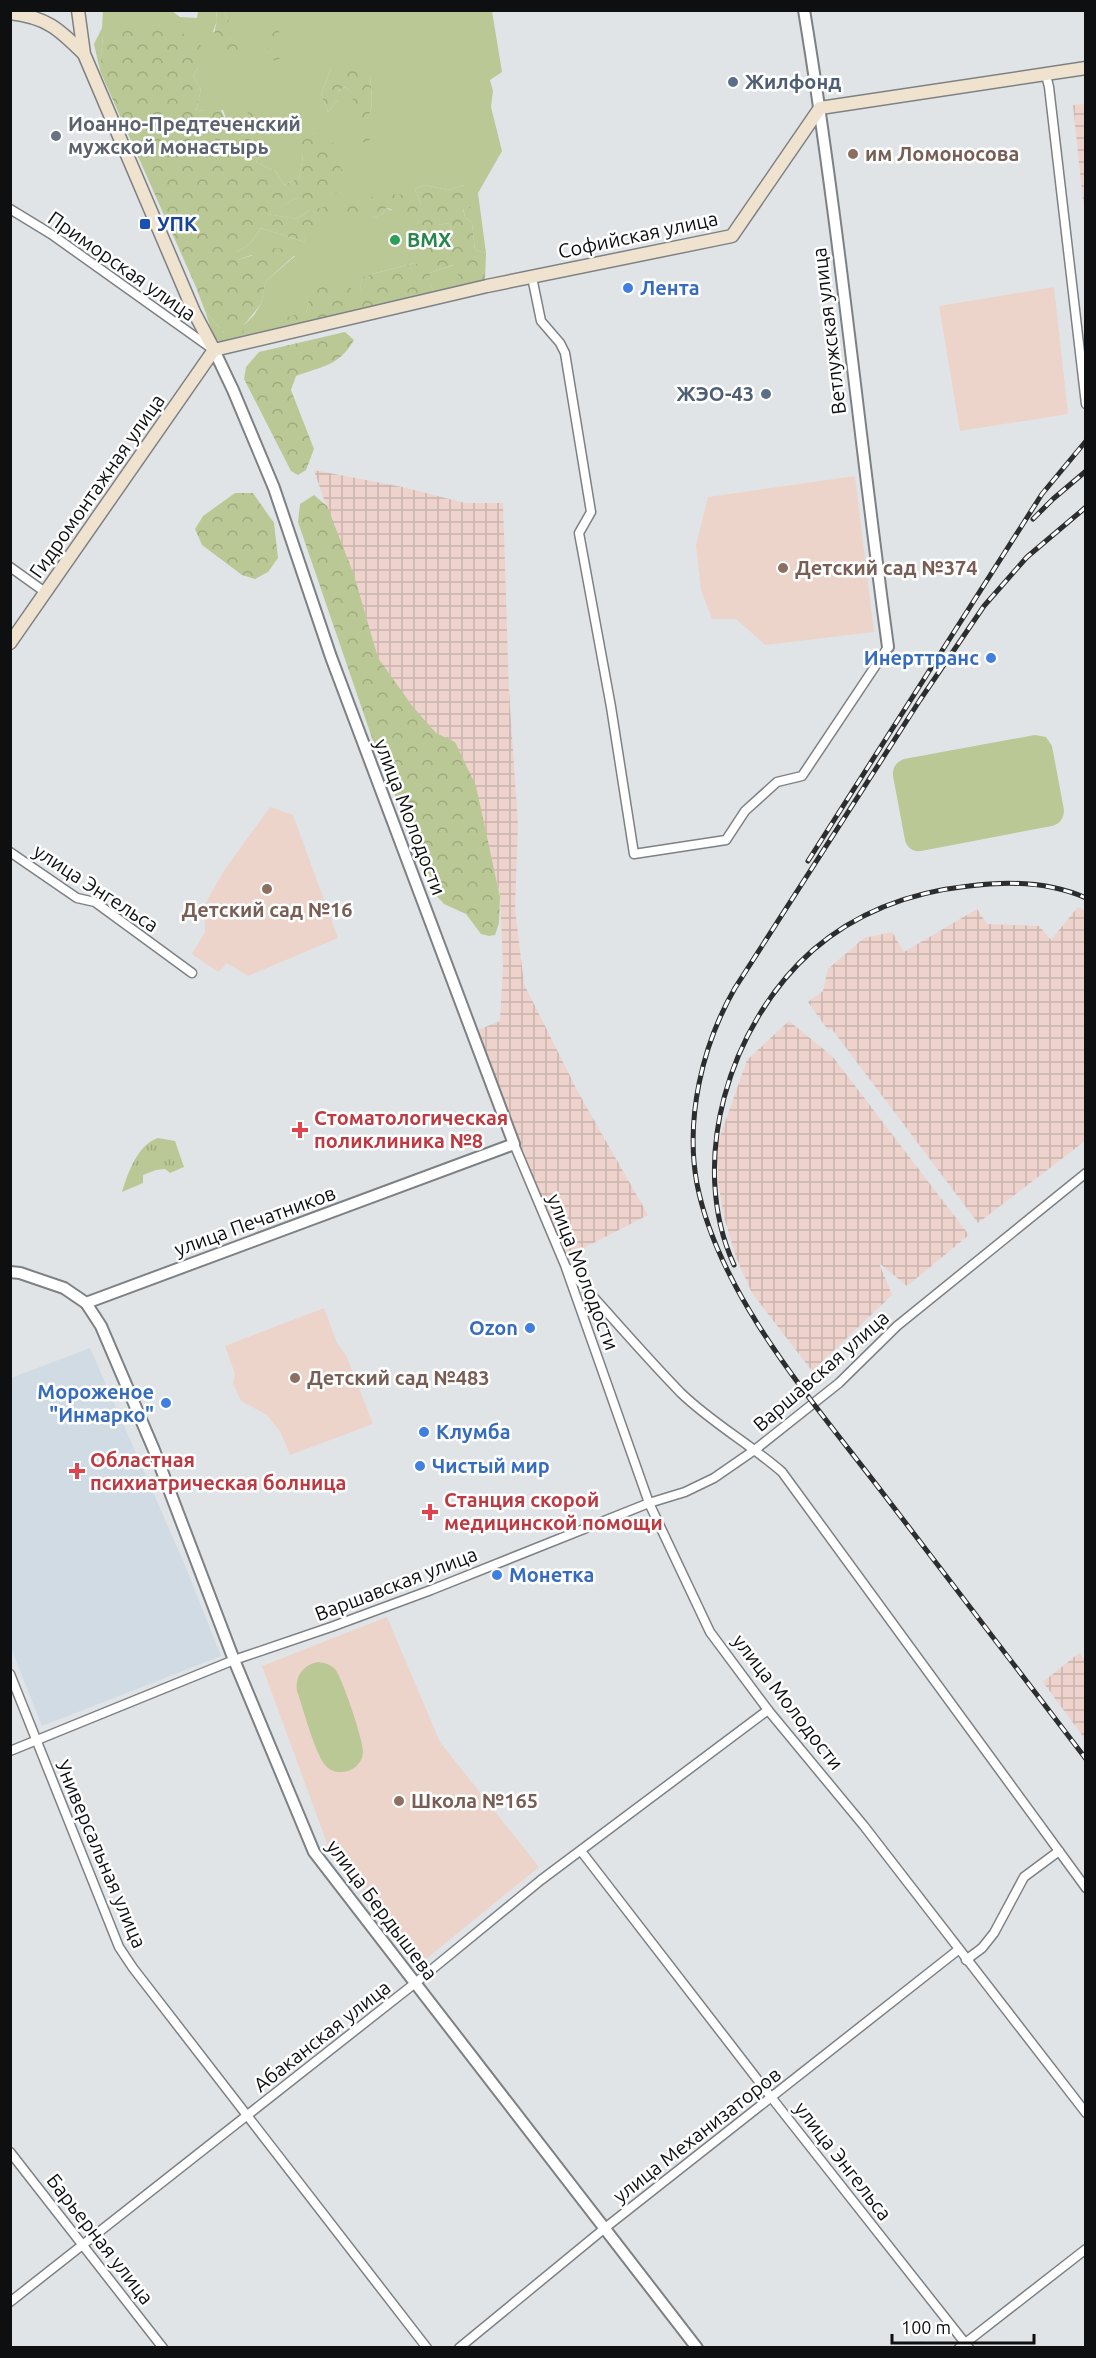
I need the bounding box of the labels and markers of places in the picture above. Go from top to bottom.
place label: Жилфонд [745,70,841,93]
marker: Жилфонд [726,75,740,89]
place label: Иоанно-Предтеченский мужской монастырь [68,112,301,158]
marker: Иоанно-Предтеченский мужской монастырь [49,129,63,143]
place label: им Ломоносова [865,142,1019,165]
marker: им Ломоносова [846,147,860,161]
place label: УПК [157,212,198,235]
marker: УПК [138,217,152,231]
place label: BMX [407,228,451,251]
marker: BMX [388,233,402,247]
place label: Лента [640,276,700,299]
marker: Лента [621,281,635,295]
place label: ЖЭО-43 [676,382,754,405]
marker: ЖЭО-43 [759,387,773,401]
place label: Детский сад №374 [795,556,978,579]
marker: Детский сад №374 [776,561,790,575]
place label: Инерттранс [864,646,979,669]
marker: Инерттранс [984,651,998,665]
marker: Детский сад №16 [260,882,274,896]
place label: Детский сад №16 [181,898,353,921]
place label: Стоматологическая поликлиника №8 [314,1106,508,1152]
marker: Стоматологическая поликлиника №8 [291,1121,309,1139]
place label: Ozon [469,1316,518,1339]
marker: Ozon [523,1321,537,1335]
place label: Детский сад №483 [307,1366,490,1389]
marker: Детский сад №483 [288,1371,302,1385]
place label: Мороженое "Инмарко" [37,1380,154,1426]
marker: Мороженое "Инмарко" [159,1396,173,1410]
place label: Клумба [436,1420,511,1443]
marker: Клумба [417,1425,431,1439]
place label: Областная психиатрическая болница [90,1448,346,1494]
place label: Чистый мир [432,1454,550,1477]
marker: Чистый мир [413,1459,427,1473]
marker: Областная психиатрическая болница [68,1462,86,1480]
place label: Станция скорой медицинской помощи [444,1488,663,1534]
marker: Станция скорой медицинской помощи [421,1503,439,1521]
place label: Монетка [509,1563,594,1586]
marker: Монетка [490,1568,504,1582]
place label: Школа №165 [411,1789,538,1812]
marker: Школа №165 [392,1794,406,1808]

